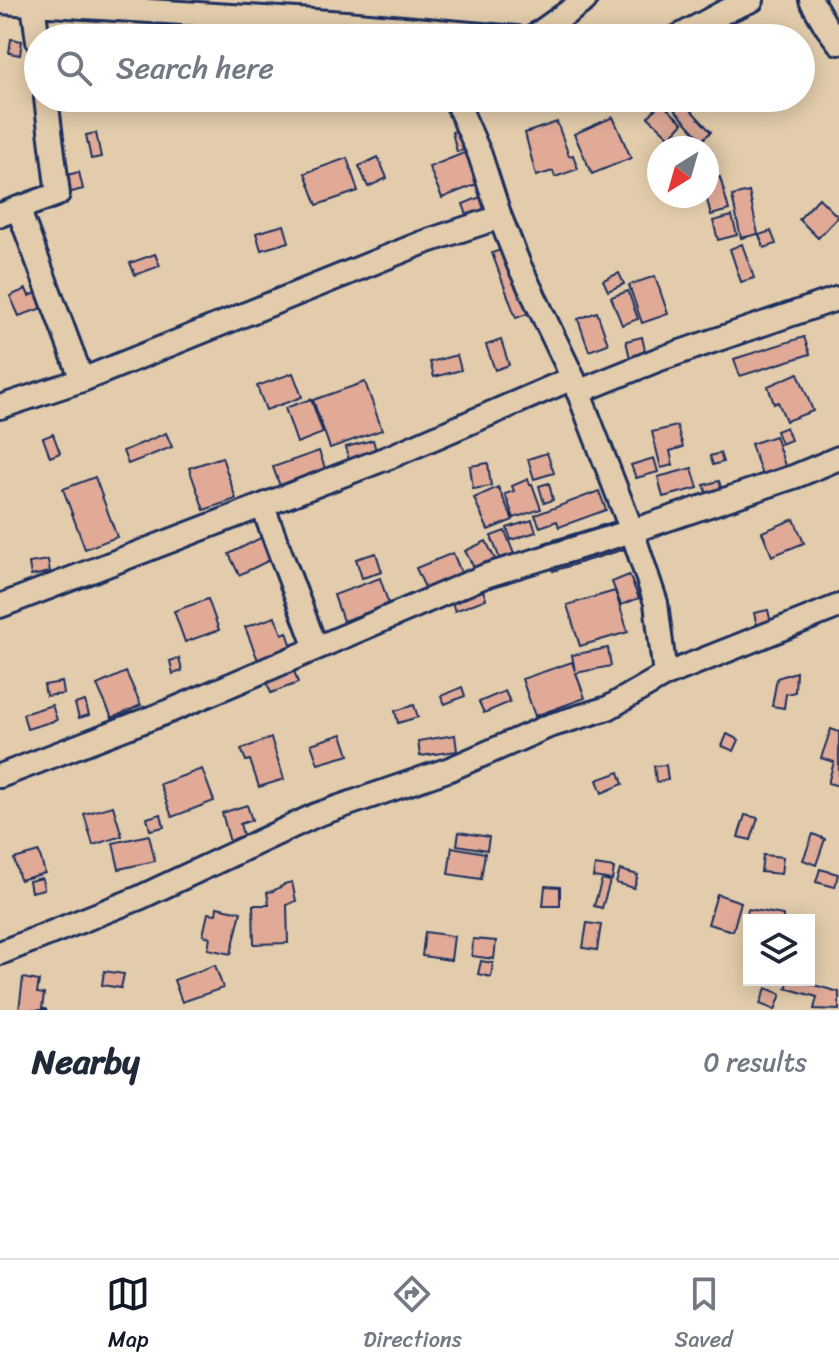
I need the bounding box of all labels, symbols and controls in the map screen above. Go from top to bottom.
search box [24,24,815,112]
text: Search here [116,41,274,95]
icon: search [52,46,96,90]
north arrow [647,136,719,208]
map controls [743,914,815,986]
button: layers [743,914,815,986]
text: Nearby [32,1032,140,1092]
text: 0 results [703,1039,807,1085]
tab: Map [106,1272,150,1359]
tab: Directions [363,1272,462,1359]
tab: Saved [675,1272,733,1359]

